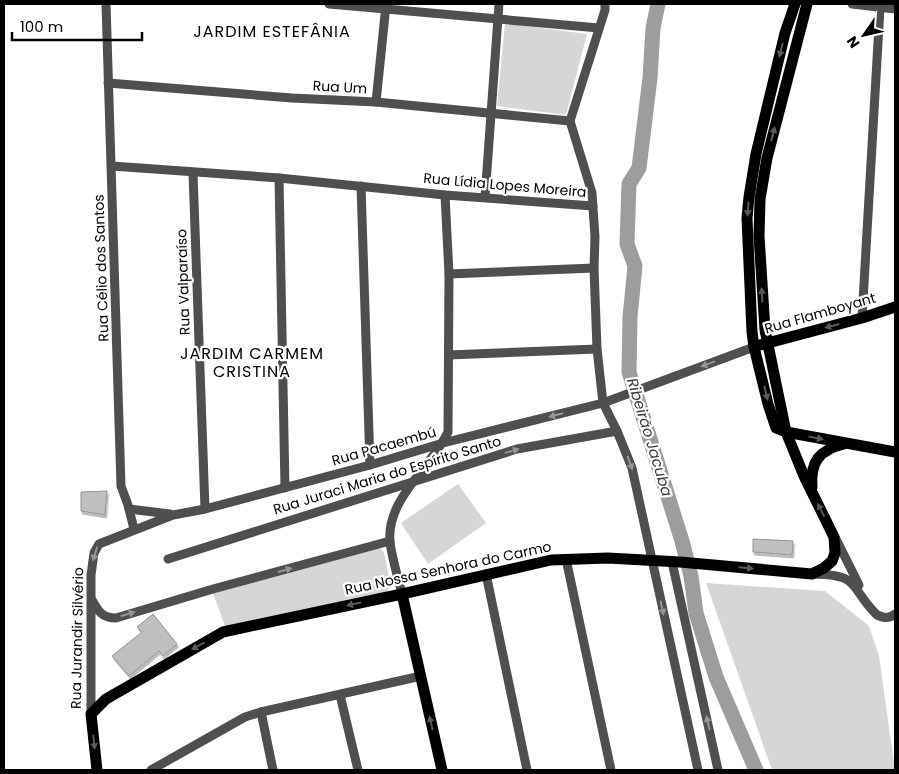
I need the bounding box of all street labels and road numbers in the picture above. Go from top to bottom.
street label: Rua Um [312,76,368,98]
street label: Rua Lídia Lopes Moreira [423,168,587,202]
street label: Rua Célio dos Santos [88,194,114,342]
street label: Rua Valparaíso [171,228,195,336]
street label: Rua Flamboyant [762,288,878,338]
street label: Rua Pacaembú [329,422,439,470]
street label: Rua Juraci Maria do Espírito Santo [271,431,504,519]
street label: Rua Nossa Senhora do Carmo [343,536,553,600]
street label: Rua Jurandir Silvério [66,567,88,709]

